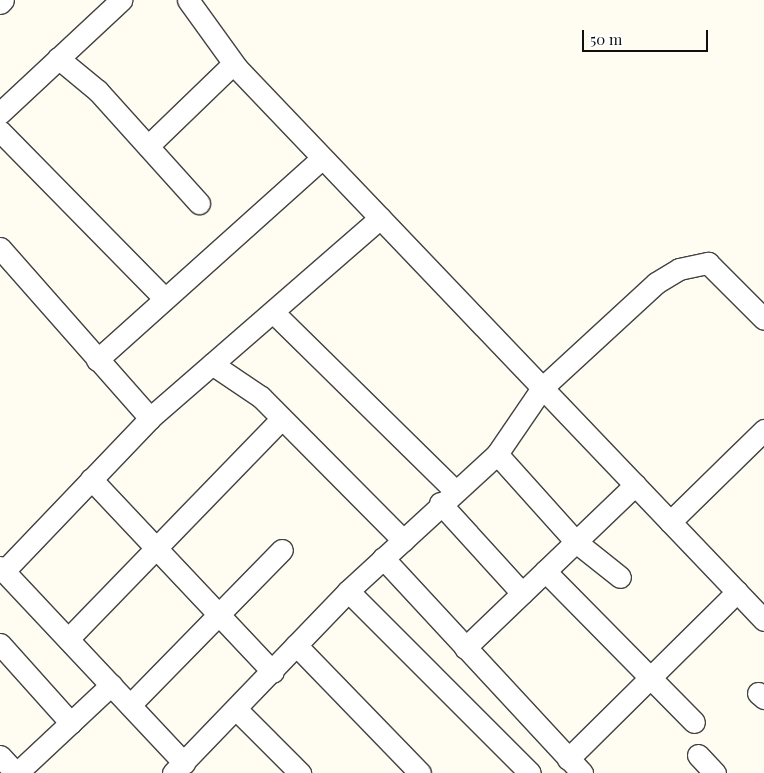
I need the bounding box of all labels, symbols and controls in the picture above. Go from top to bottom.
scale bar [584,20,710,52]
text: 50 m [590,29,622,49]

